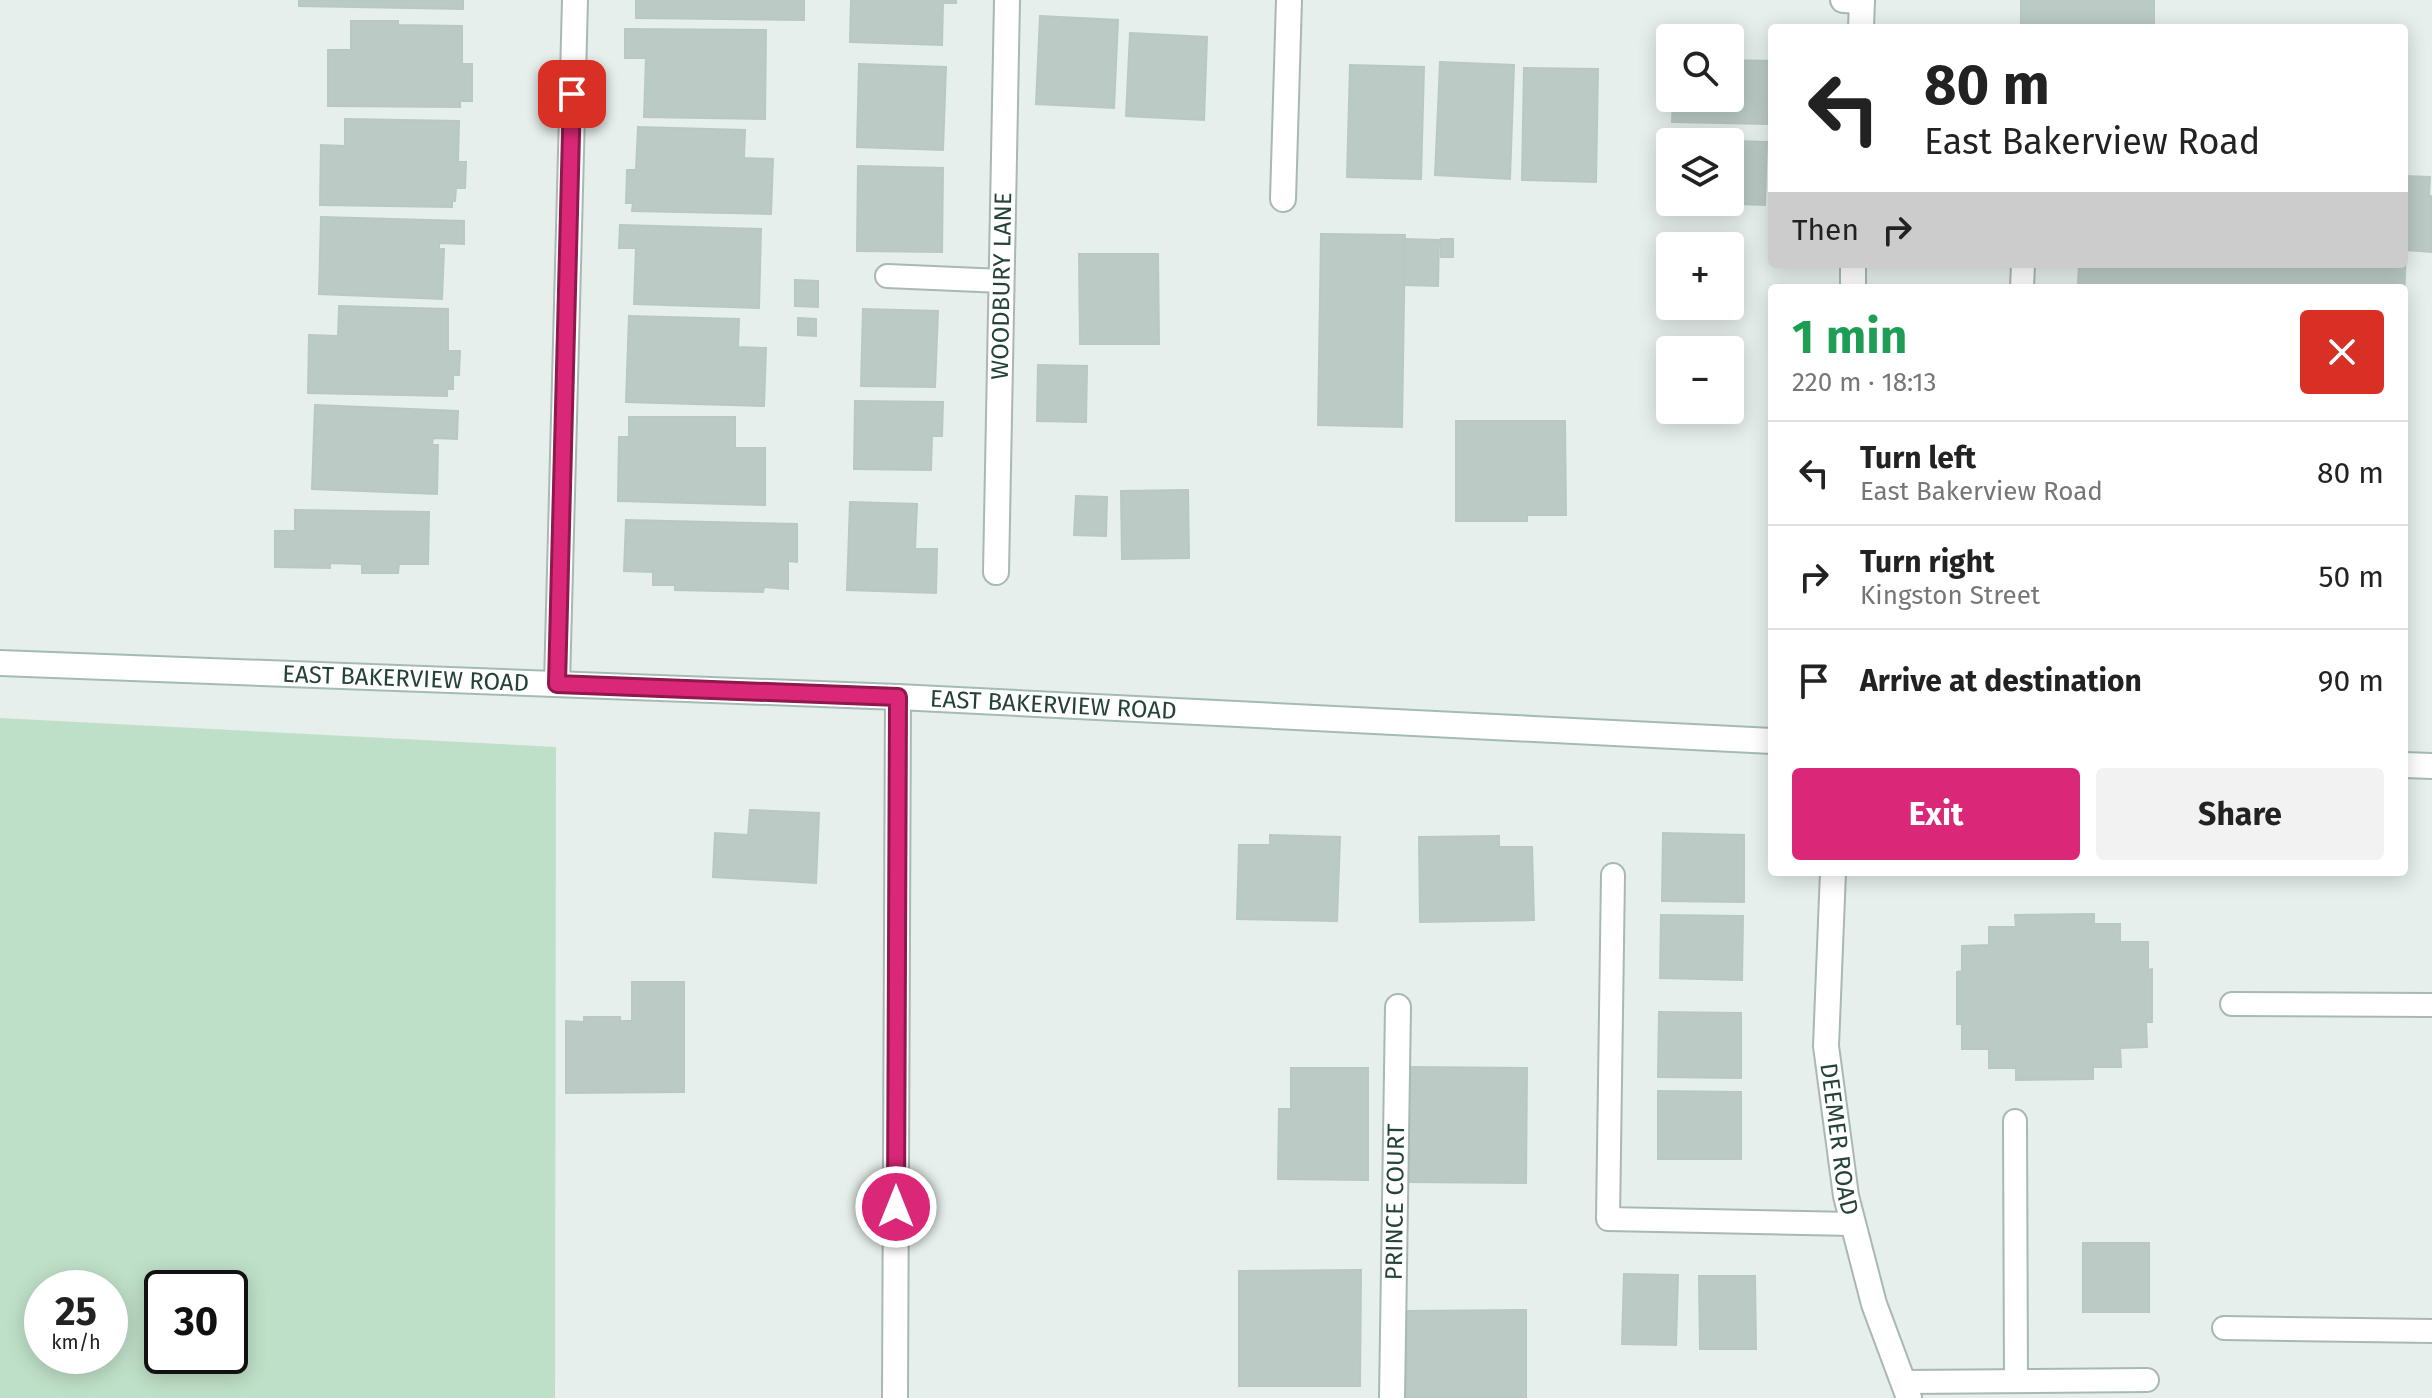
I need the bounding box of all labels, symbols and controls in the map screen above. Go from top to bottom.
map controls [1656,24,1744,424]
button: search [1656,24,1744,112]
text: 80 m [1924,52,2050,119]
icon: left [1792,56,1896,160]
pin [538,60,606,128]
icon: arrive [550,72,594,116]
text: East Bakerview Road [1924,120,2260,164]
button: layers [1656,128,1744,216]
street label: WOODBURY LANE [986,192,1017,380]
icon: right [1875,208,1919,252]
text: Then [1792,212,1859,248]
button: + [1656,232,1744,320]
text: 1 min [1792,308,1907,366]
button: close [2300,310,2384,394]
button: − [1656,336,1744,424]
text: 220 m · 18:13 [1792,367,1936,398]
text: Turn left [1860,440,1976,476]
icon: left [1792,451,1836,495]
text: 80 m [2317,455,2384,491]
text: East Bakerview Road [1860,476,2103,507]
text: Turn right [1860,544,1995,580]
icon: right [1792,555,1836,599]
text: 50 m [2319,559,2384,595]
text: Kingston Street [1860,580,2040,611]
icon: arrive [1792,659,1836,703]
street label: EAST BAKERVIEW ROAD [282,660,530,697]
text: Arrive at destination [1860,663,2142,699]
text: 90 m [2318,663,2384,699]
street label: EAST BAKERVIEW ROAD [929,685,1177,725]
button: Exit [1792,768,2080,860]
button: Share [2096,768,2384,860]
street label: DEEMER ROAD [1814,1061,1864,1218]
street label: PRINCE COURT [1380,1123,1410,1281]
position arrow [854,1165,938,1249]
speed limit sign: 30 [144,1270,248,1374]
text: 25 [55,1288,97,1336]
text: km/h [51,1330,101,1354]

